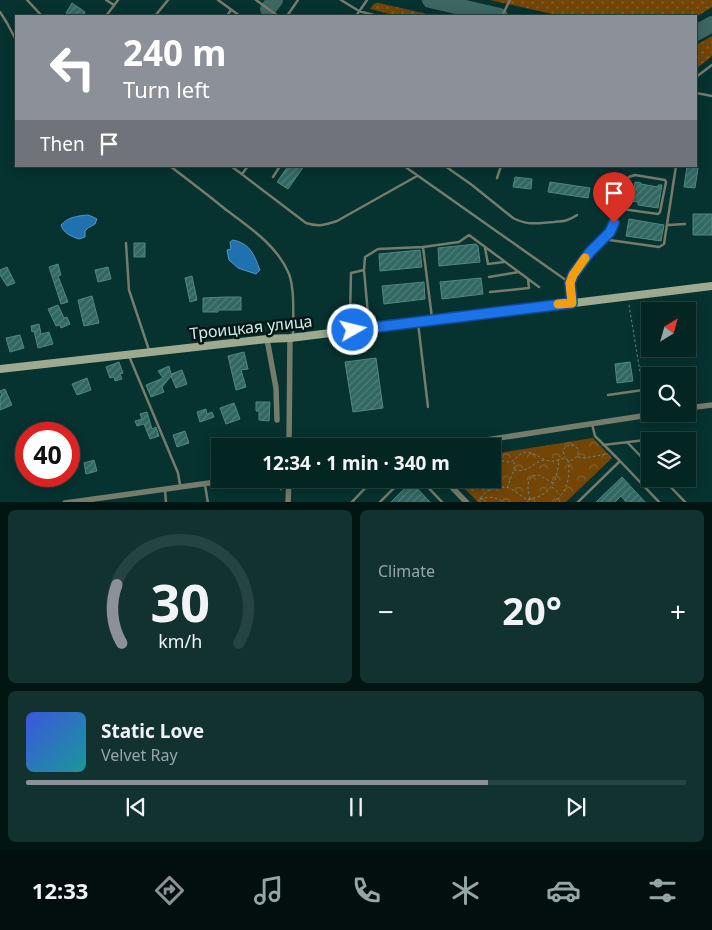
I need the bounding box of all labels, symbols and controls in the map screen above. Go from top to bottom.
text: 240 m [123,29,226,76]
icon: left [40,35,105,100]
text: Turn left [123,74,210,104]
icon: arrive [95,130,123,158]
text: Then [40,131,85,157]
pin [593,172,635,223]
icon: arrive [600,179,628,207]
north arrow [641,302,696,358]
map controls [641,302,696,487]
position arrow [326,303,378,355]
street label: Троицкая улица [189,310,313,344]
button: search [641,367,696,422]
speed limit sign: 40 [15,422,80,487]
button: layers [641,432,696,487]
text: 12:34 · 1 min · 340 m [262,450,450,476]
text: Climate [378,560,435,582]
text: 30 [150,566,210,637]
text: 20° [502,584,562,636]
text: − [378,592,394,630]
text: + [670,592,686,630]
text: km/h [158,629,202,653]
text: Static Love [101,718,204,744]
text: Velvet Ray [101,744,178,766]
icon: previous [122,793,150,821]
icon: pause [342,793,370,821]
icon: next [562,793,590,821]
icon: directions [152,873,187,908]
icon: music [251,873,286,908]
icon: phone [349,873,384,908]
icon: climate [448,873,483,908]
icon: car [546,873,581,908]
icon: filters [645,873,680,908]
text: 12:33 [32,875,88,905]

